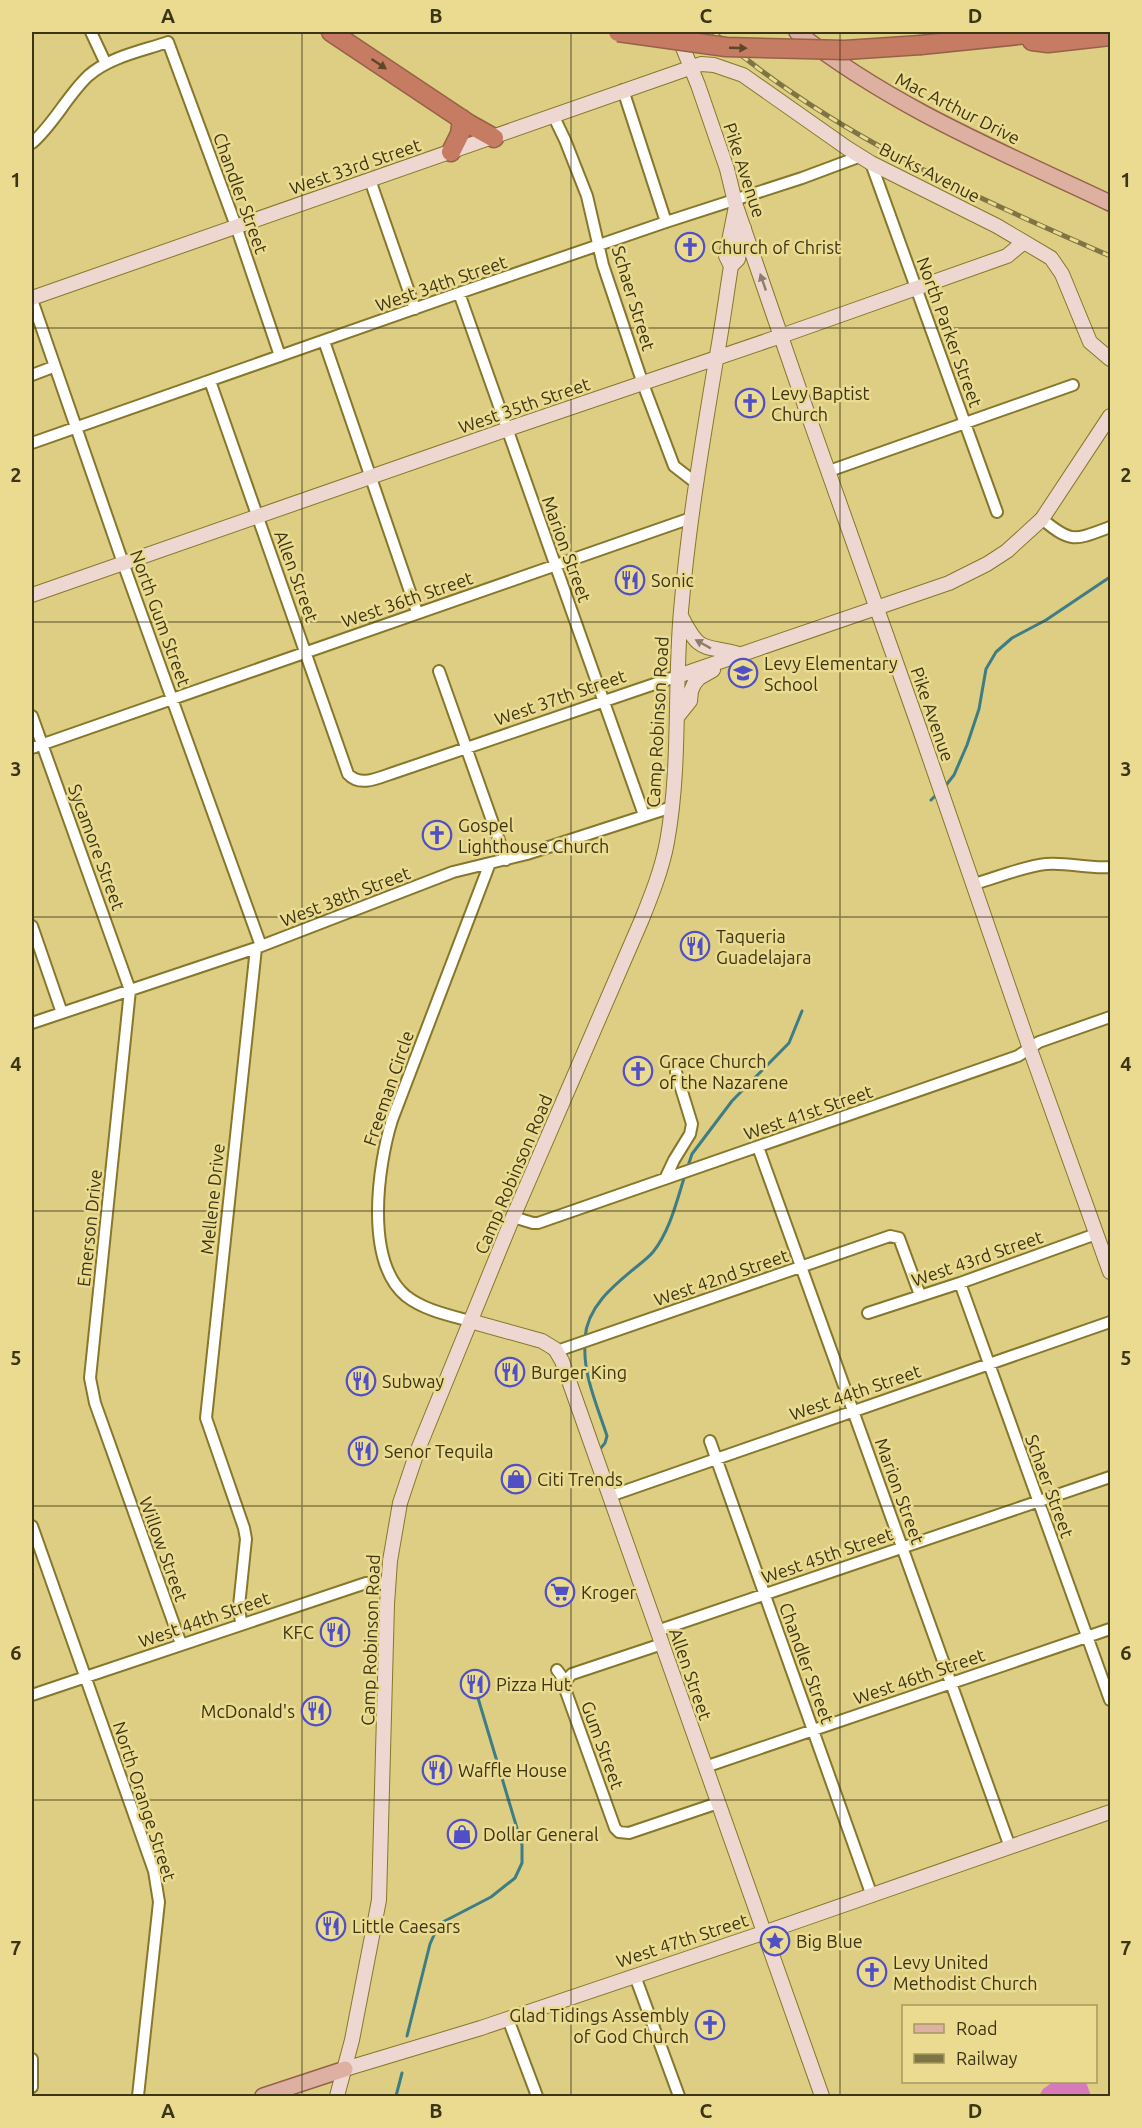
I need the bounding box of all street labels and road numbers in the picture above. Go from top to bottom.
street label: Mac Arthur Drive [892,68,1024,148]
street label: Pike Avenue [720,120,770,220]
street label: Chandler Street [210,130,272,256]
street label: West 33rd Street [287,134,423,198]
street label: Burks Avenue [876,138,984,206]
street label: Schaer Street [609,243,659,353]
street label: West 34th Street [373,251,509,315]
street label: North Parker Street [914,254,986,410]
street label: West 35th Street [456,373,592,437]
street label: Marion Street [539,493,595,605]
street label: Allen Street [271,528,323,624]
street label: North Gum Street [127,547,195,689]
street label: West 36th Street [339,567,475,631]
street label: Camp Robinson Road [643,636,671,808]
street label: Pike Avenue [907,664,959,764]
street label: West 37th Street [492,665,628,729]
street label: Sycamore Street [65,781,129,913]
street label: West 38th Street [277,862,413,930]
street label: Freeman Circle [359,1028,417,1148]
street label: West 41st Street [741,1081,875,1143]
street label: Camp Robinson Road [470,1091,556,1257]
street label: Mellene Drive [196,1142,228,1256]
street label: Emerson Drive [73,1168,105,1288]
street label: West 43rd Street [909,1226,1045,1290]
street label: West 42nd Street [651,1245,791,1309]
street label: West 44th Street [787,1360,923,1424]
street label: Schaer Street [1022,1432,1078,1540]
street label: Marion Street [872,1435,928,1547]
street label: Willow Street [136,1494,192,1604]
street label: West 45th Street [759,1523,895,1587]
street label: Camp Robinson Road [357,1554,383,1726]
street label: West 44th Street [136,1587,272,1651]
street label: Chandler Street [776,1600,838,1726]
street label: Allen Street [666,1625,716,1723]
street label: West 46th Street [851,1644,987,1708]
street label: Gum Street [578,1698,628,1792]
street label: North Orange Street [110,1719,180,1883]
street label: West 47th Street [614,1909,750,1971]

